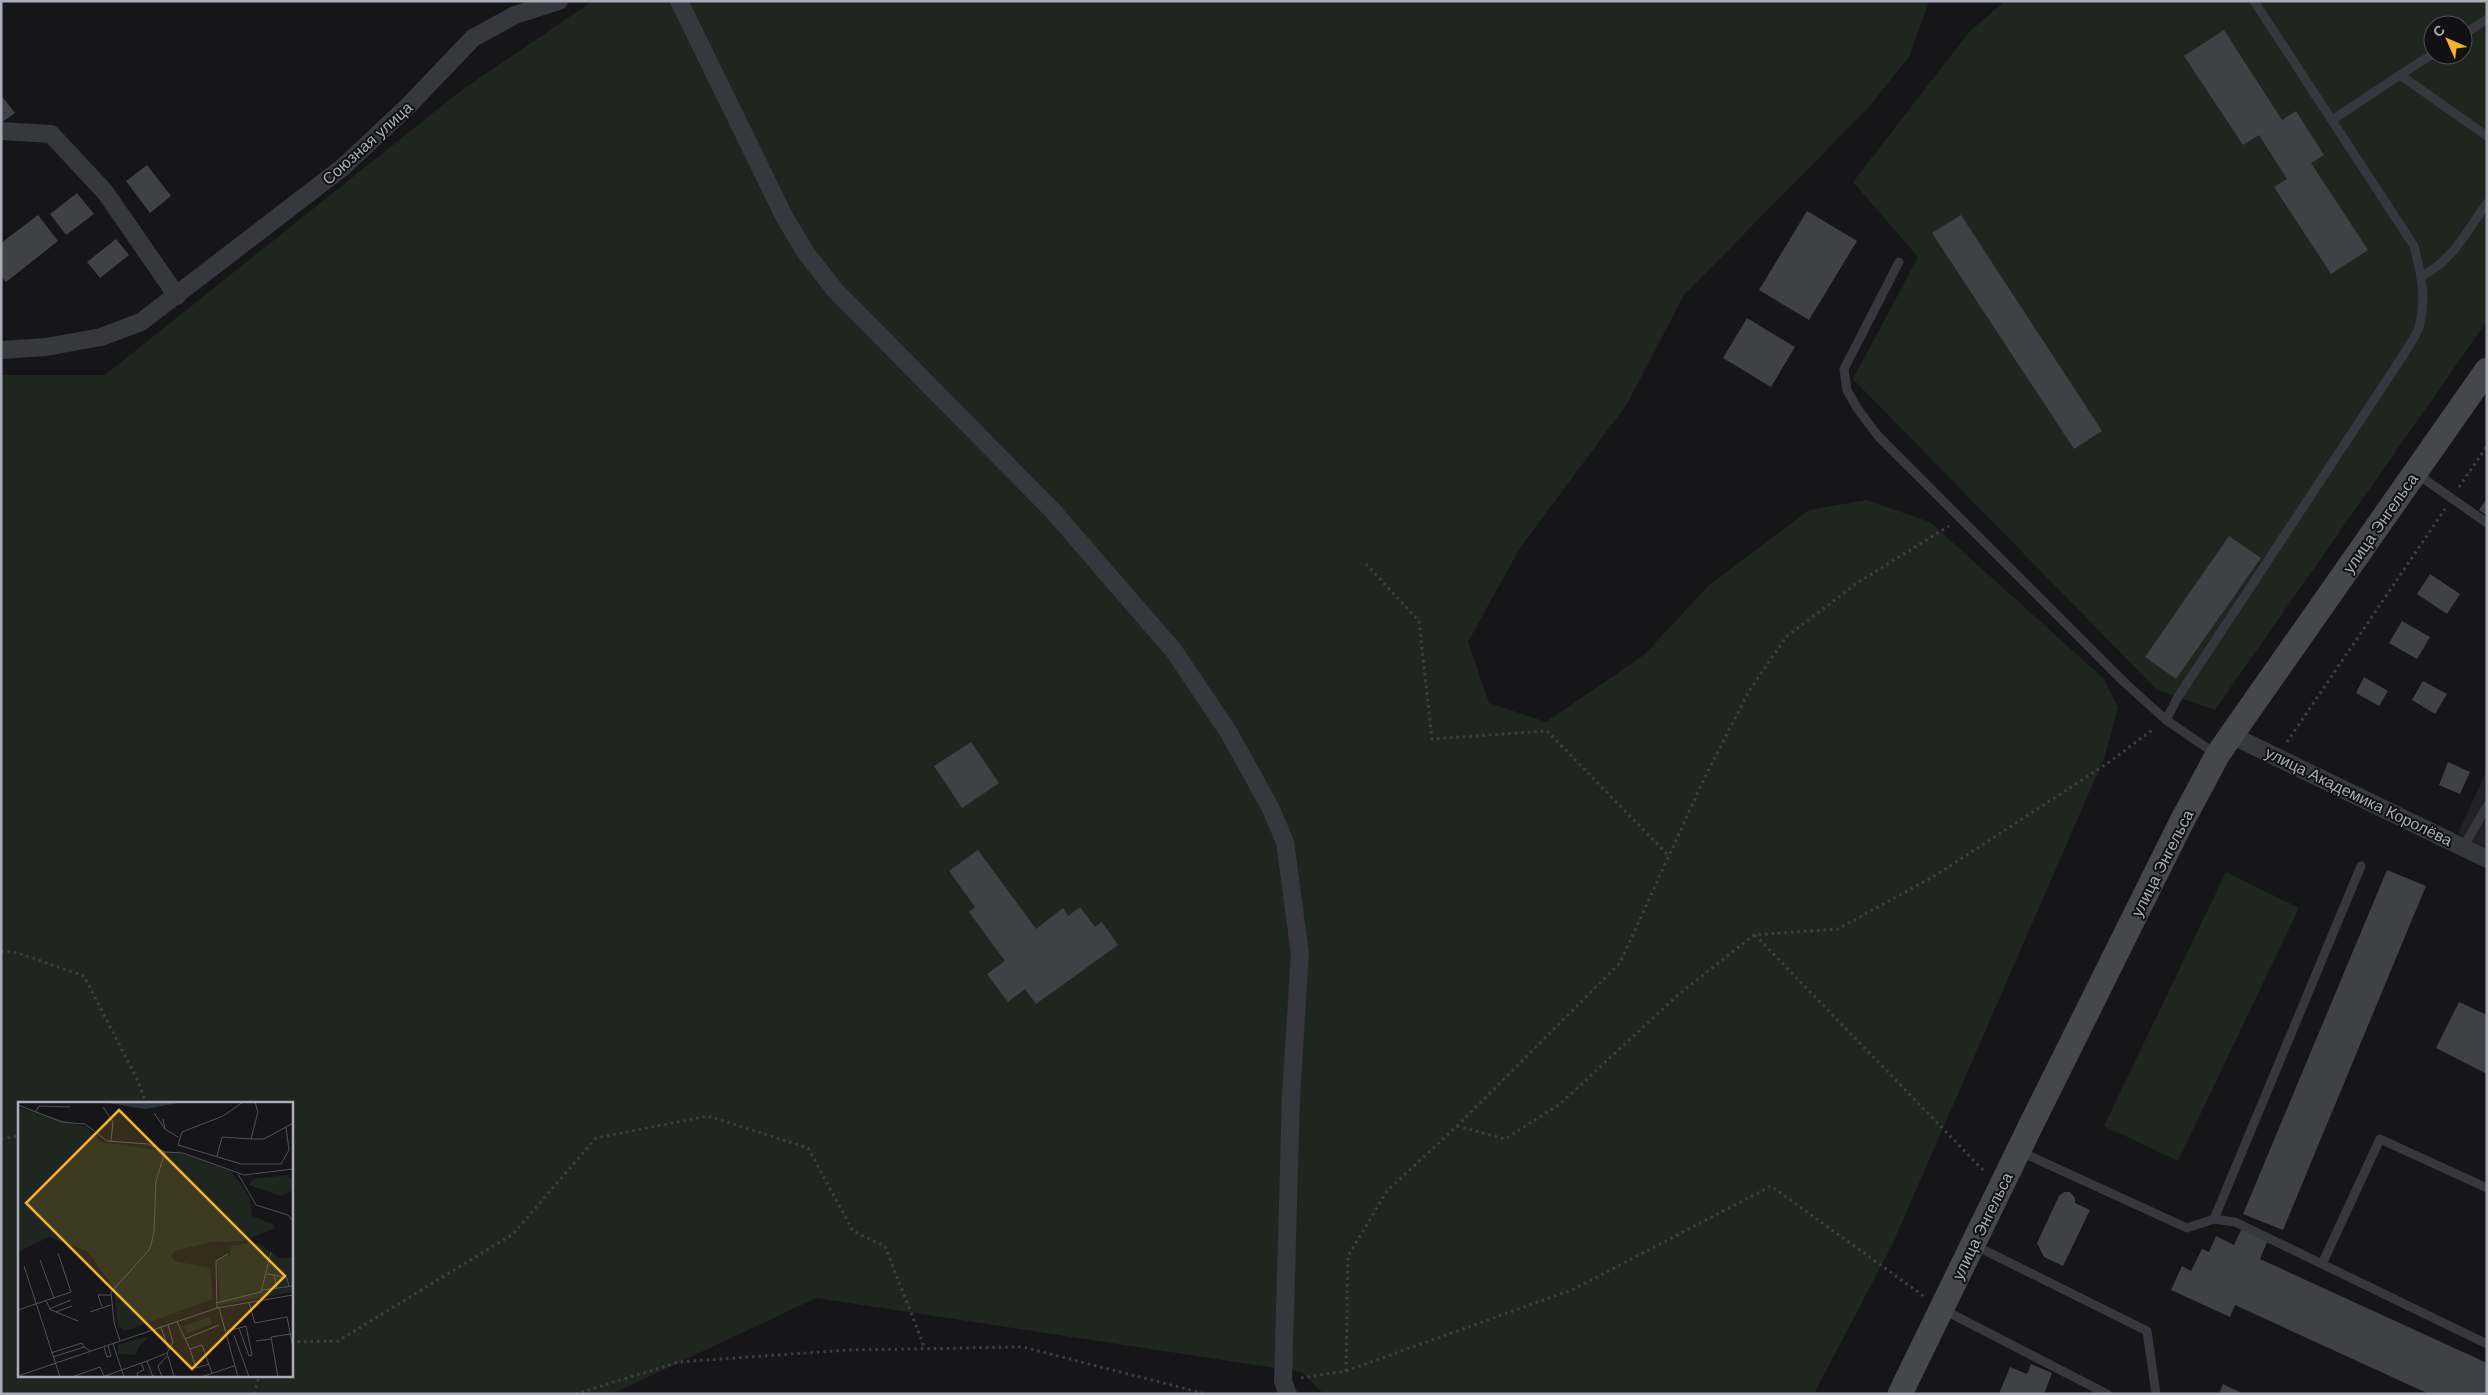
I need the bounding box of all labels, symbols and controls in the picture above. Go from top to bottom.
north arrow [2423,15,2473,65]
text: С [2430,22,2448,40]
street label: Союзная улица [319,99,416,188]
street label: улица Энгельса [2340,470,2421,576]
street label: улица Академика Королёва [2263,744,2455,849]
street label: улица Энгельса [2128,807,2197,919]
inset map [18,1102,292,1378]
street label: улица Энгельса [1949,1170,2016,1283]

